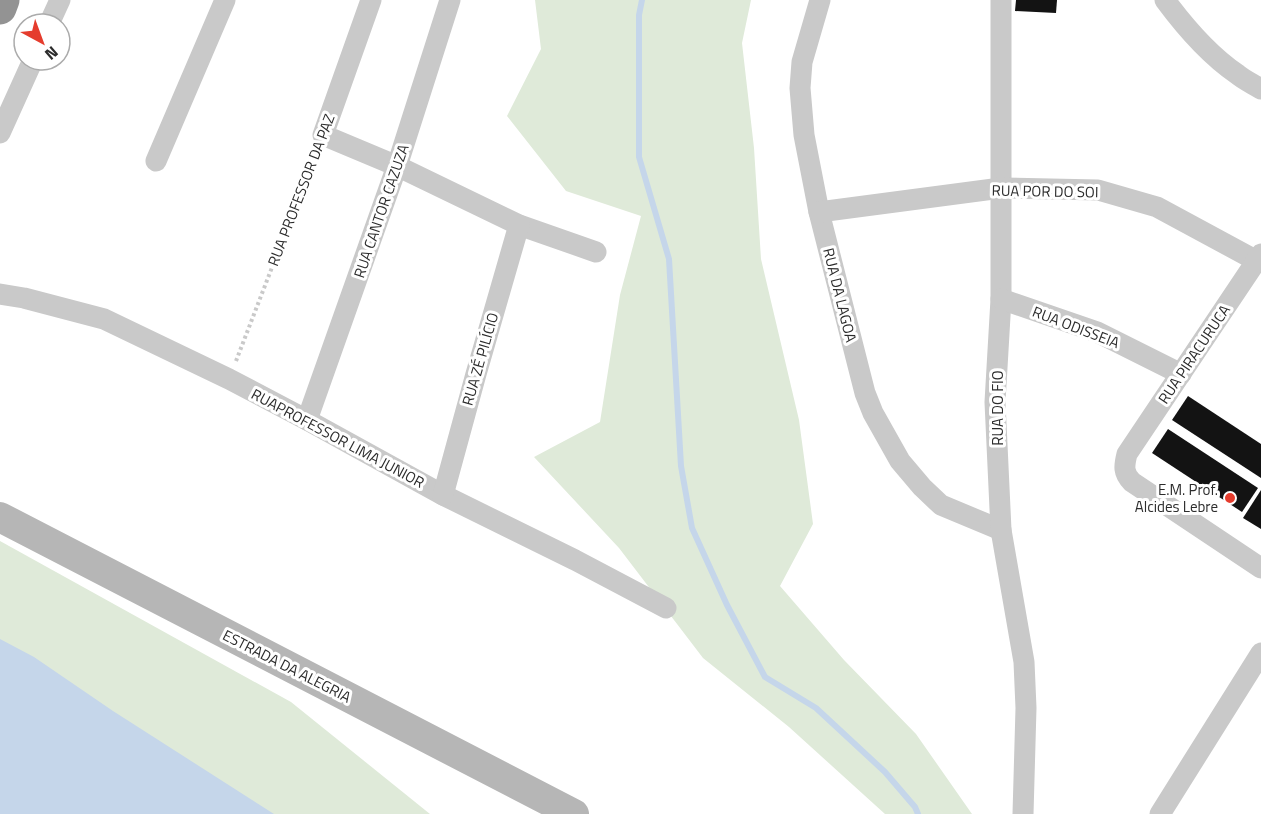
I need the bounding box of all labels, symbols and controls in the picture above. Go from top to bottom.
north arrow [12,12,72,72]
text: N [40,41,64,66]
street label: RUA PROFESSOR DA PAZ [261,111,341,269]
street label: RUA CANTOR CAZUZA [347,141,415,281]
street label: RUA POR DO SOI [991,179,1099,203]
street label: RUA DA LAGOA [817,245,863,345]
street label: RUA ODISSEIA [1029,300,1123,354]
street label: RUA PIRACURUCA [1152,300,1236,408]
street label: RUA ZÉ PILÍCIO [456,310,504,408]
street label: RUA DO FIO [986,370,1009,446]
street label: RUAPROFESSOR LIMA JUNIOR [247,382,429,494]
place label: E.M. Prof. Alcides Lebre [1135,478,1218,518]
marker: E.M. Prof. Alcides Lebre [1223,491,1237,505]
street label: ESTRADA DA ALEGRIA [219,624,355,708]

